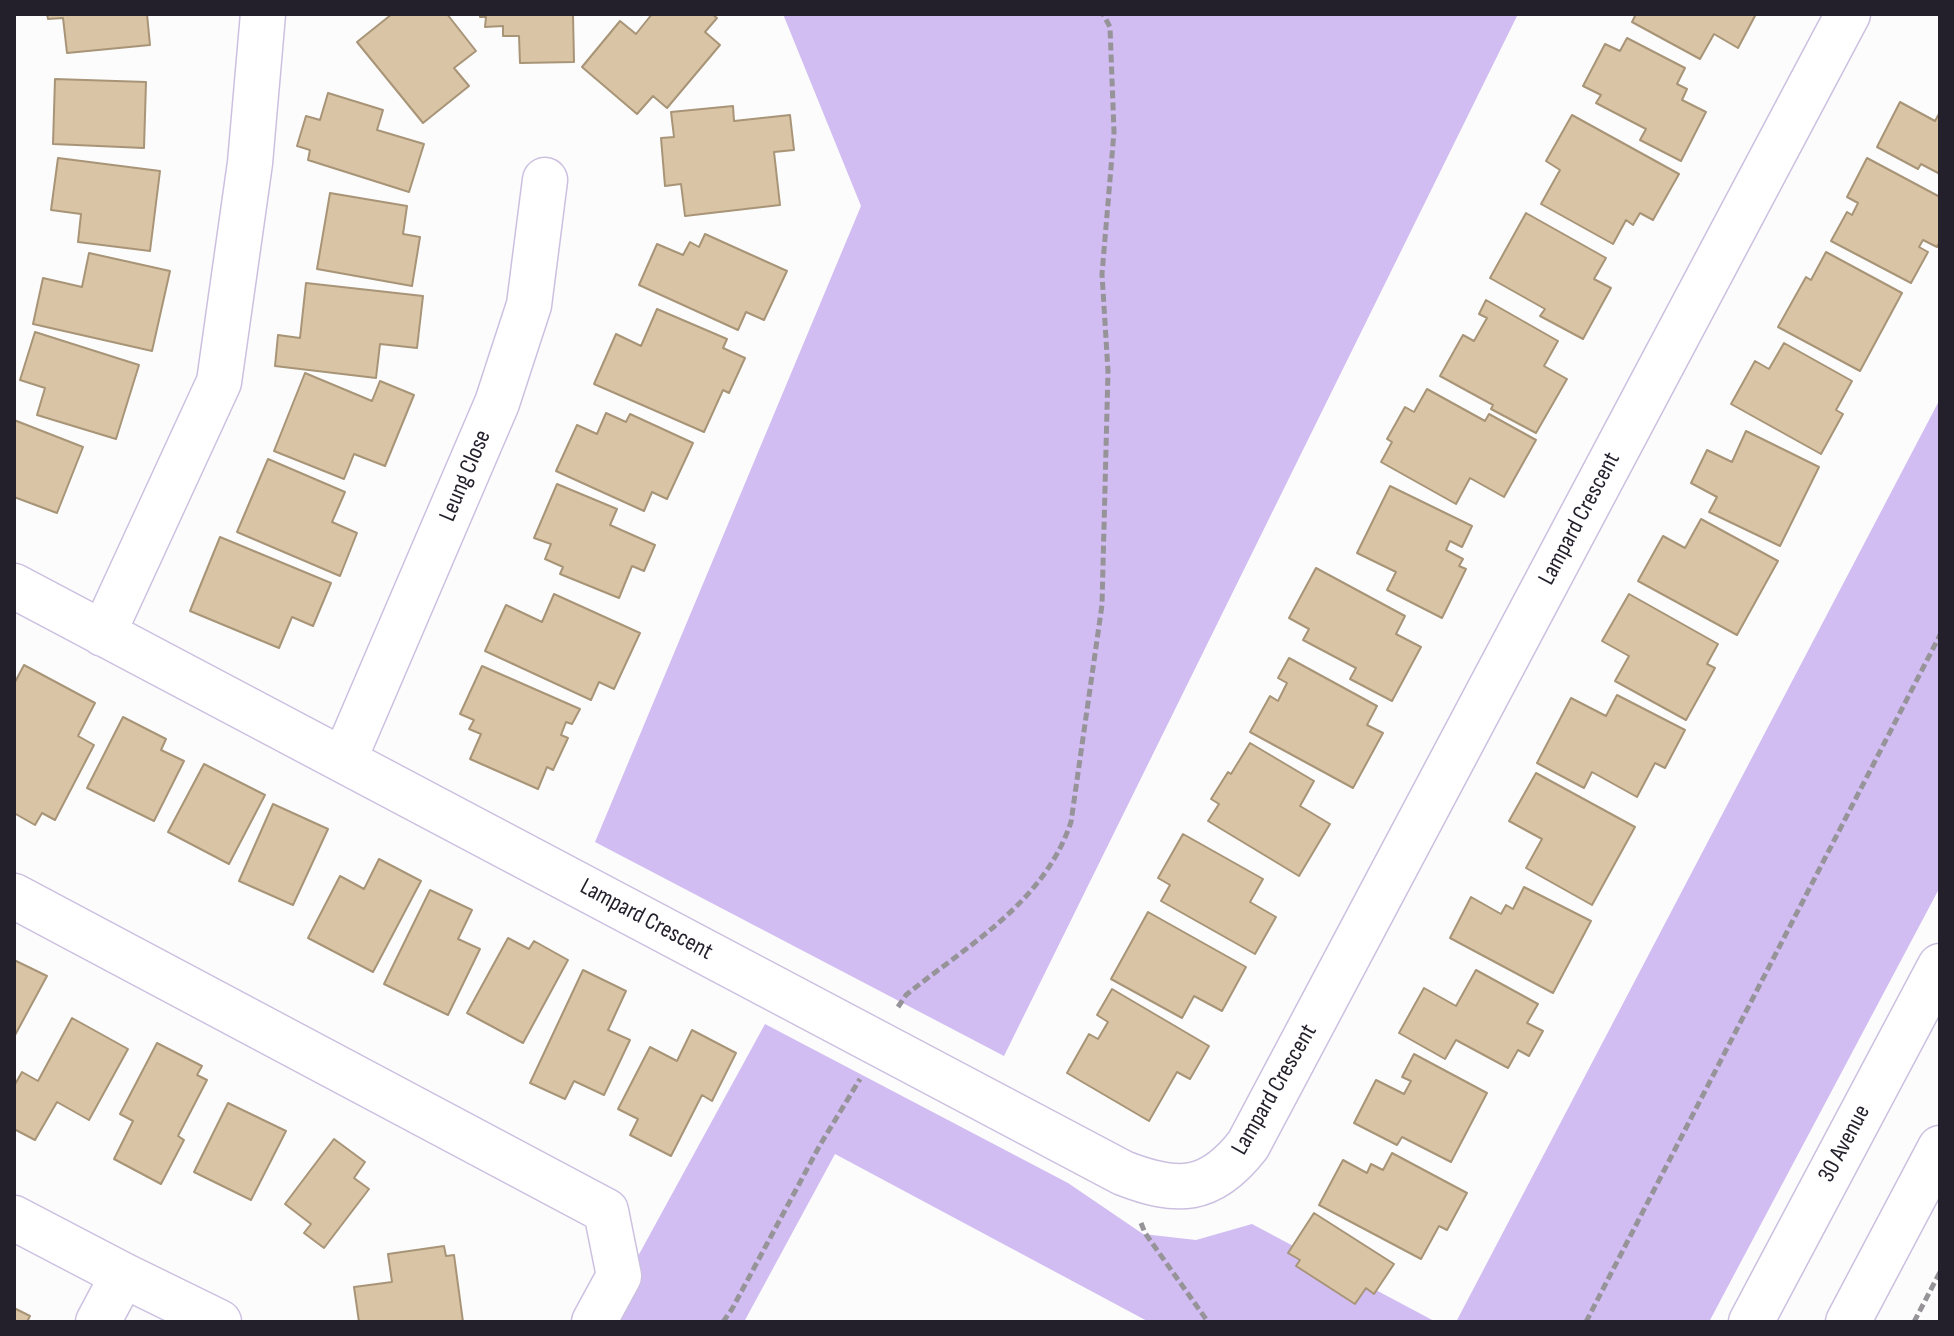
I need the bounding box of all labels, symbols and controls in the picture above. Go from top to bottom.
street label: Leung Close [434,426,498,526]
street label: Lampard Crescent [1533,448,1627,590]
street label: Lampard Crescent [575,873,717,967]
street label: Lampard Crescent [1226,1019,1324,1161]
street label: 30 Avenue [1813,1100,1877,1188]

